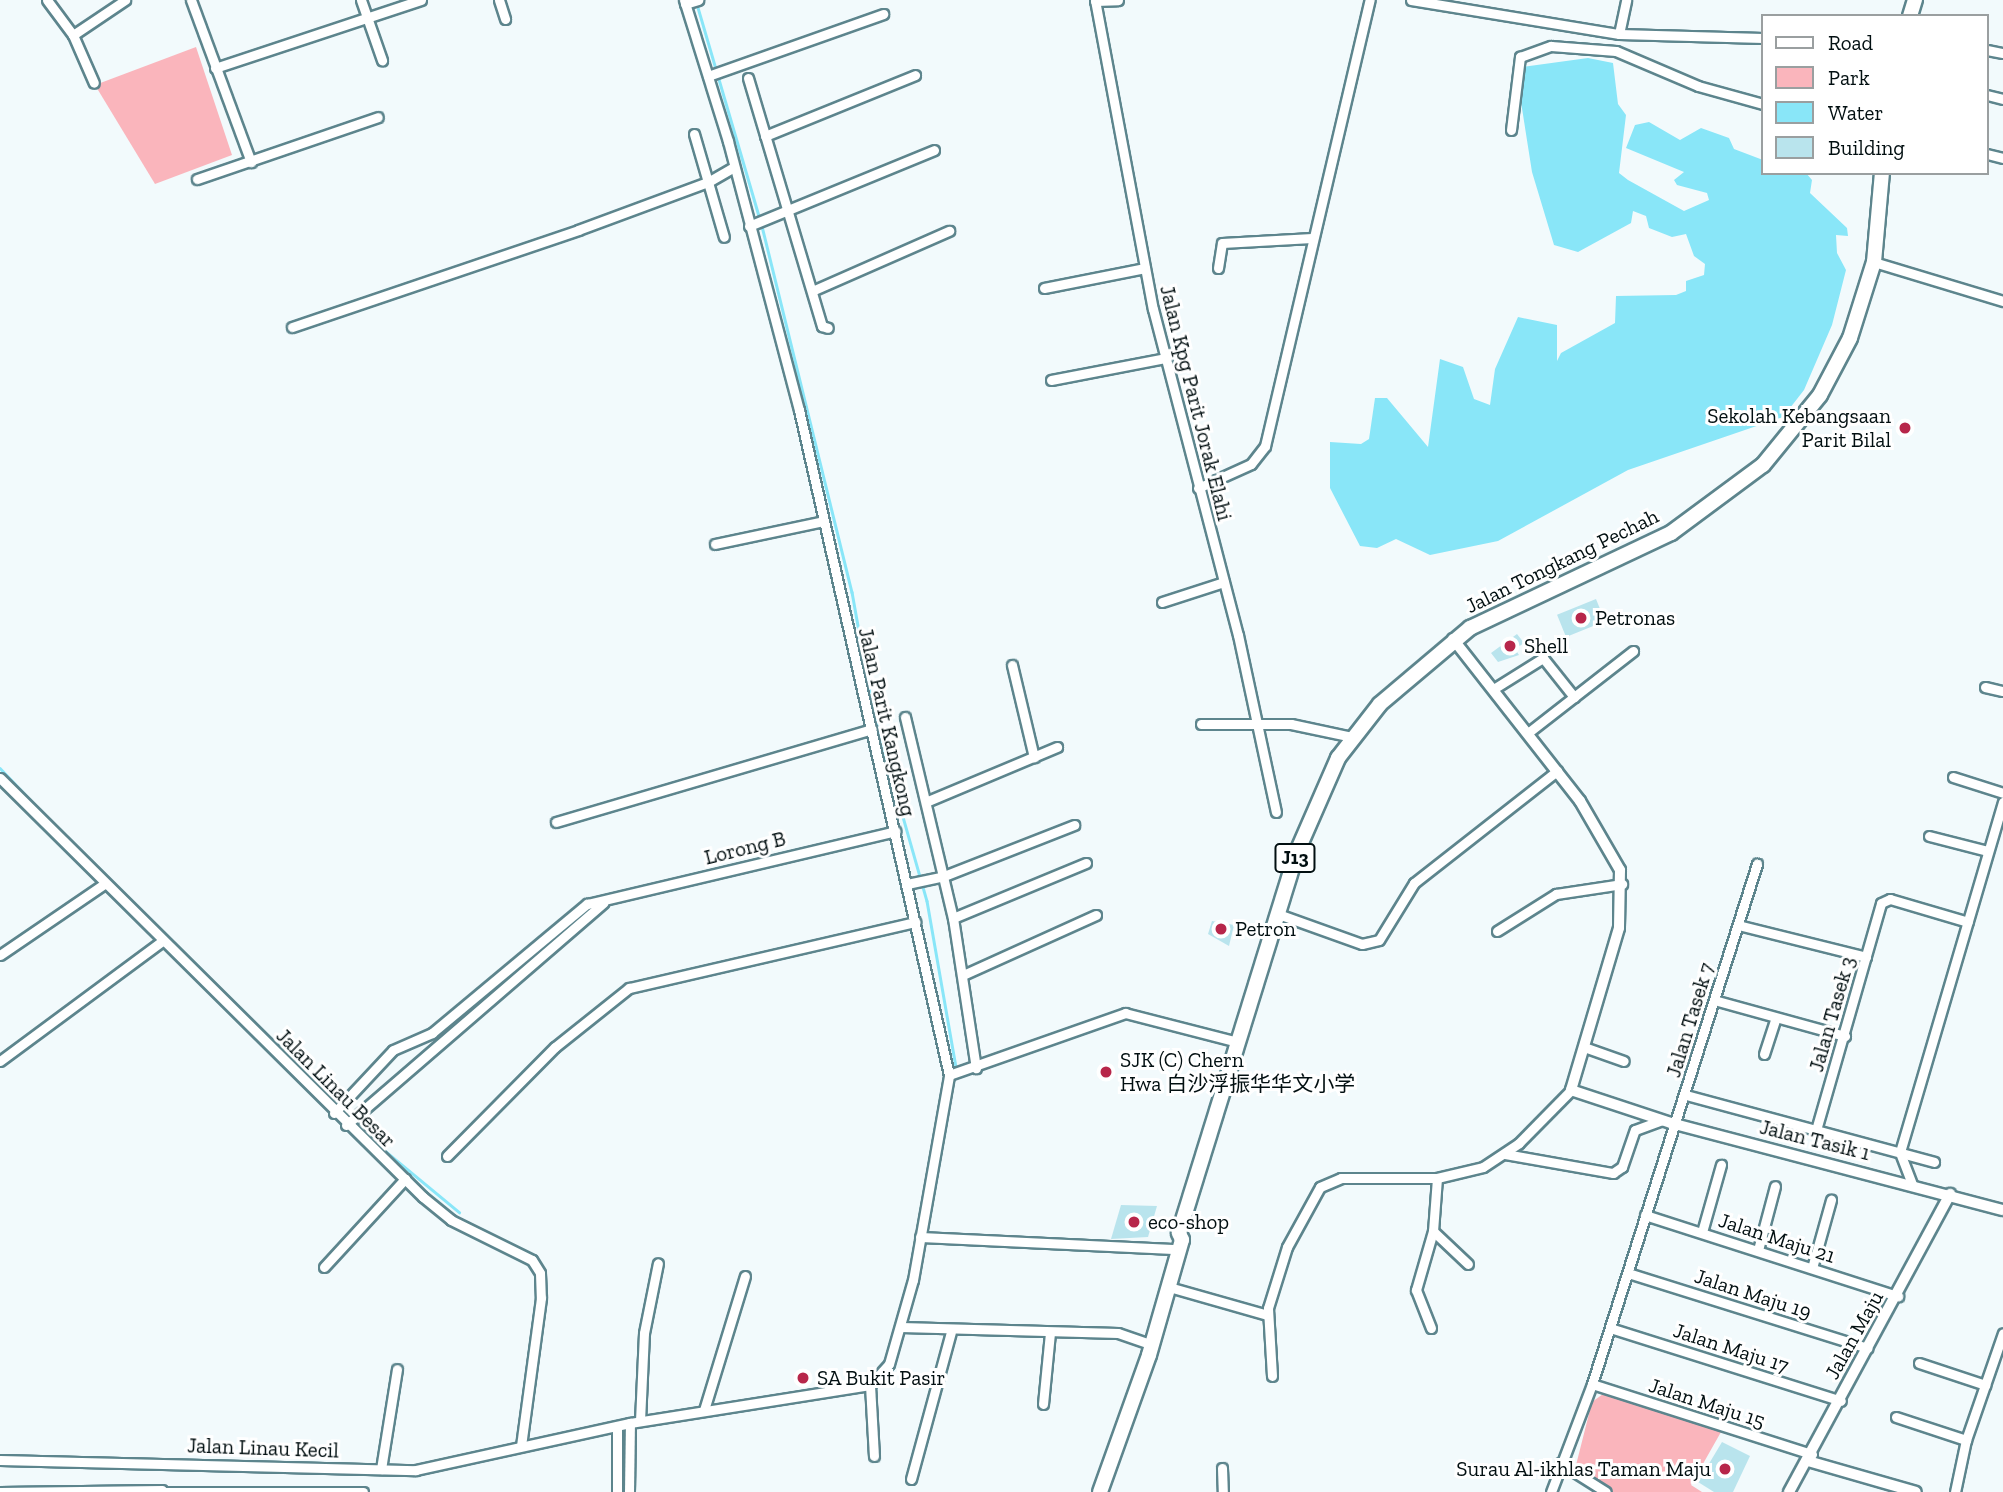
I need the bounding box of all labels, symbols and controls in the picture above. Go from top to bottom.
legend [1762,14,1989,175]
text: Road [1828,30,1873,55]
text: Park [1828,65,1870,90]
text: Water [1828,100,1883,125]
text: Building [1828,135,1905,160]
street label: Jalan Kpg Parit Jorak Elahi [1154,282,1238,524]
place label: Sekolah Kebangsaan Parit Bilal [1707,403,1891,453]
marker: Sekolah Kebangsaan Parit Bilal [1897,420,1913,436]
street label: Jalan Tongkang Pechah [1461,503,1663,619]
place label: Petronas [1595,605,1675,631]
marker: Petronas [1573,610,1589,626]
street label: Jalan Parit Kangkong [853,625,921,819]
place label: Shell [1524,633,1568,659]
marker: Shell [1502,638,1518,654]
street label: Lorong B [702,826,788,870]
road number: J13 [1274,842,1316,874]
place label: Petron [1235,916,1296,942]
marker: Petron [1213,921,1229,937]
street label: Jalan Tasek 3 [1803,953,1861,1075]
street label: Jalan Tasek 7 [1661,959,1719,1081]
street label: Jalan Linau Besar [271,1023,401,1153]
place label: SJK (C) Chern Hwa 白沙浮振华华文小学 [1120,1047,1355,1097]
marker: SJK (C) Chern Hwa 白沙浮振华华文小学 [1098,1064,1114,1080]
street label: Jalan Tasik 1 [1757,1114,1873,1166]
street label: Jalan Maju 21 [1716,1207,1838,1269]
place label: eco-shop [1148,1209,1229,1235]
marker: eco-shop [1126,1214,1142,1230]
street label: Jalan Maju 19 [1691,1263,1815,1325]
street label: Jalan Maju [1819,1286,1889,1384]
street label: Jalan Maju 17 [1670,1318,1792,1378]
place label: SA Bukit Pasir [817,1365,946,1391]
marker: SA Bukit Pasir [795,1370,811,1386]
street label: Jalan Maju 15 [1646,1372,1768,1434]
street label: Jalan Linau Kecil [187,1433,339,1463]
place label: Surau Al-ikhlas Taman Maju [1455,1456,1711,1482]
marker: Surau Al-ikhlas Taman Maju [1717,1461,1733,1477]

